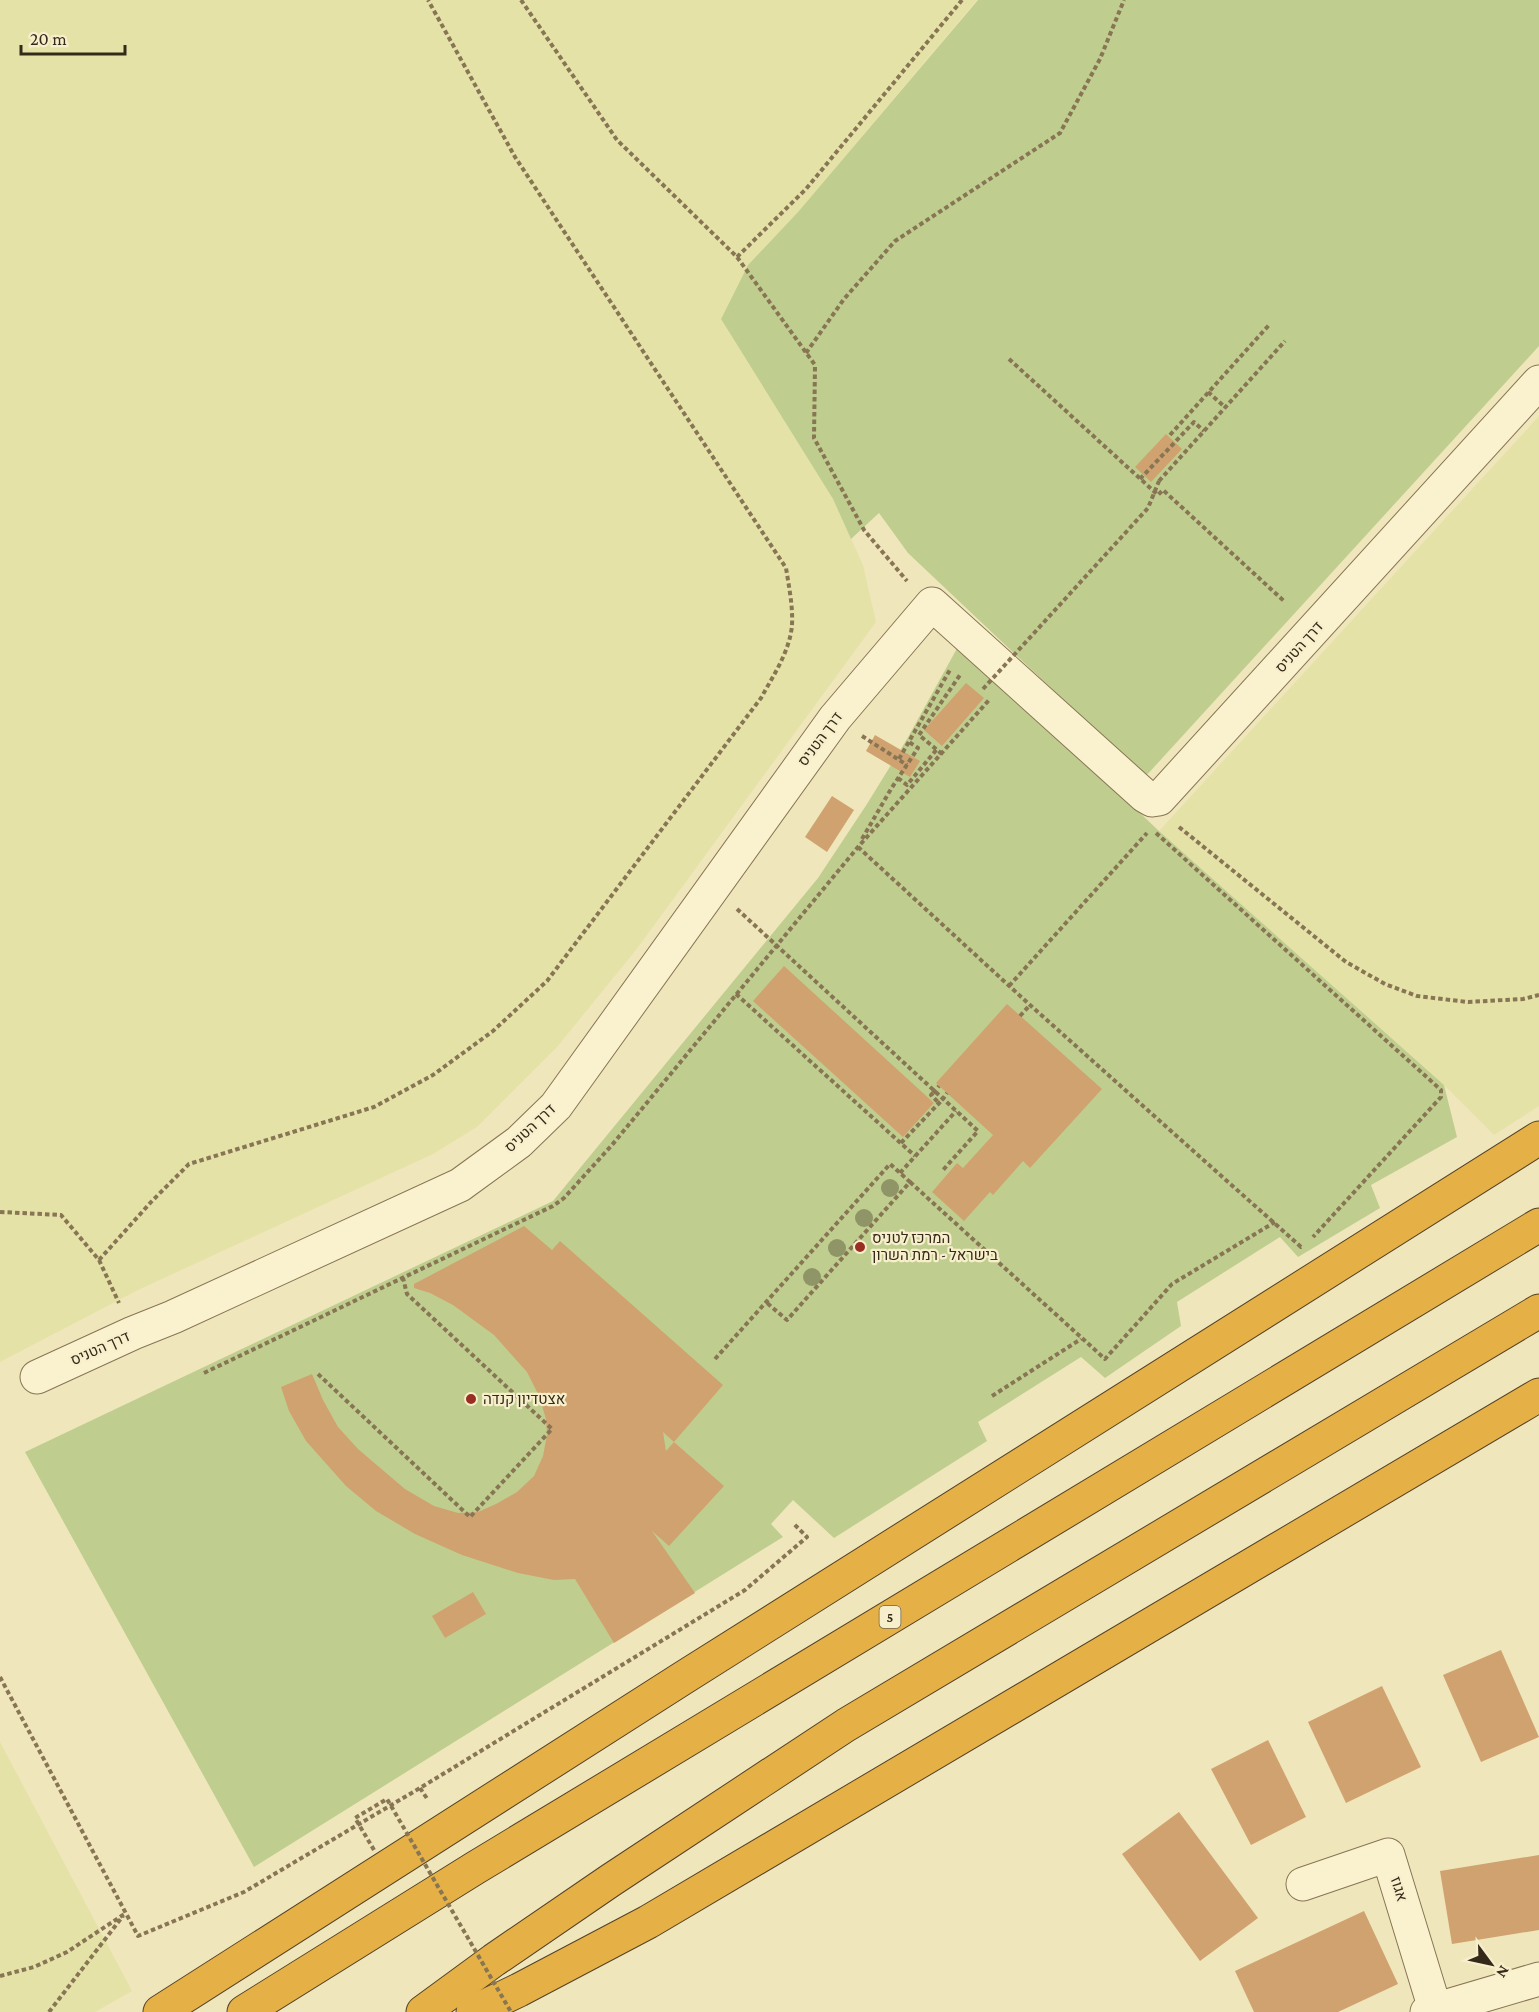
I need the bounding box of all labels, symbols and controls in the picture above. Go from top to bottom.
scale bar [21,18,124,56]
text: 20 m [30,29,67,49]
street label: דרך הטניס [1272,618,1326,676]
street label: דרך הטניס [795,709,845,769]
street label: דרך הטניס [502,1101,559,1155]
place label: המרכז לטניס בישראל - רמת השרון [872,1230,998,1263]
marker: המרכז לטניס בישראל - רמת השרון [853,1240,867,1254]
street label: דרך הטניס [68,1328,132,1368]
place label: אצטדיון קנדה [483,1391,565,1407]
marker: אצטדיון קנדה [464,1392,478,1406]
road number: 5 [880,1606,900,1628]
street label: אגוז [1388,1875,1410,1903]
north arrow [1461,1934,1521,1994]
text: N [1493,1963,1513,1981]

